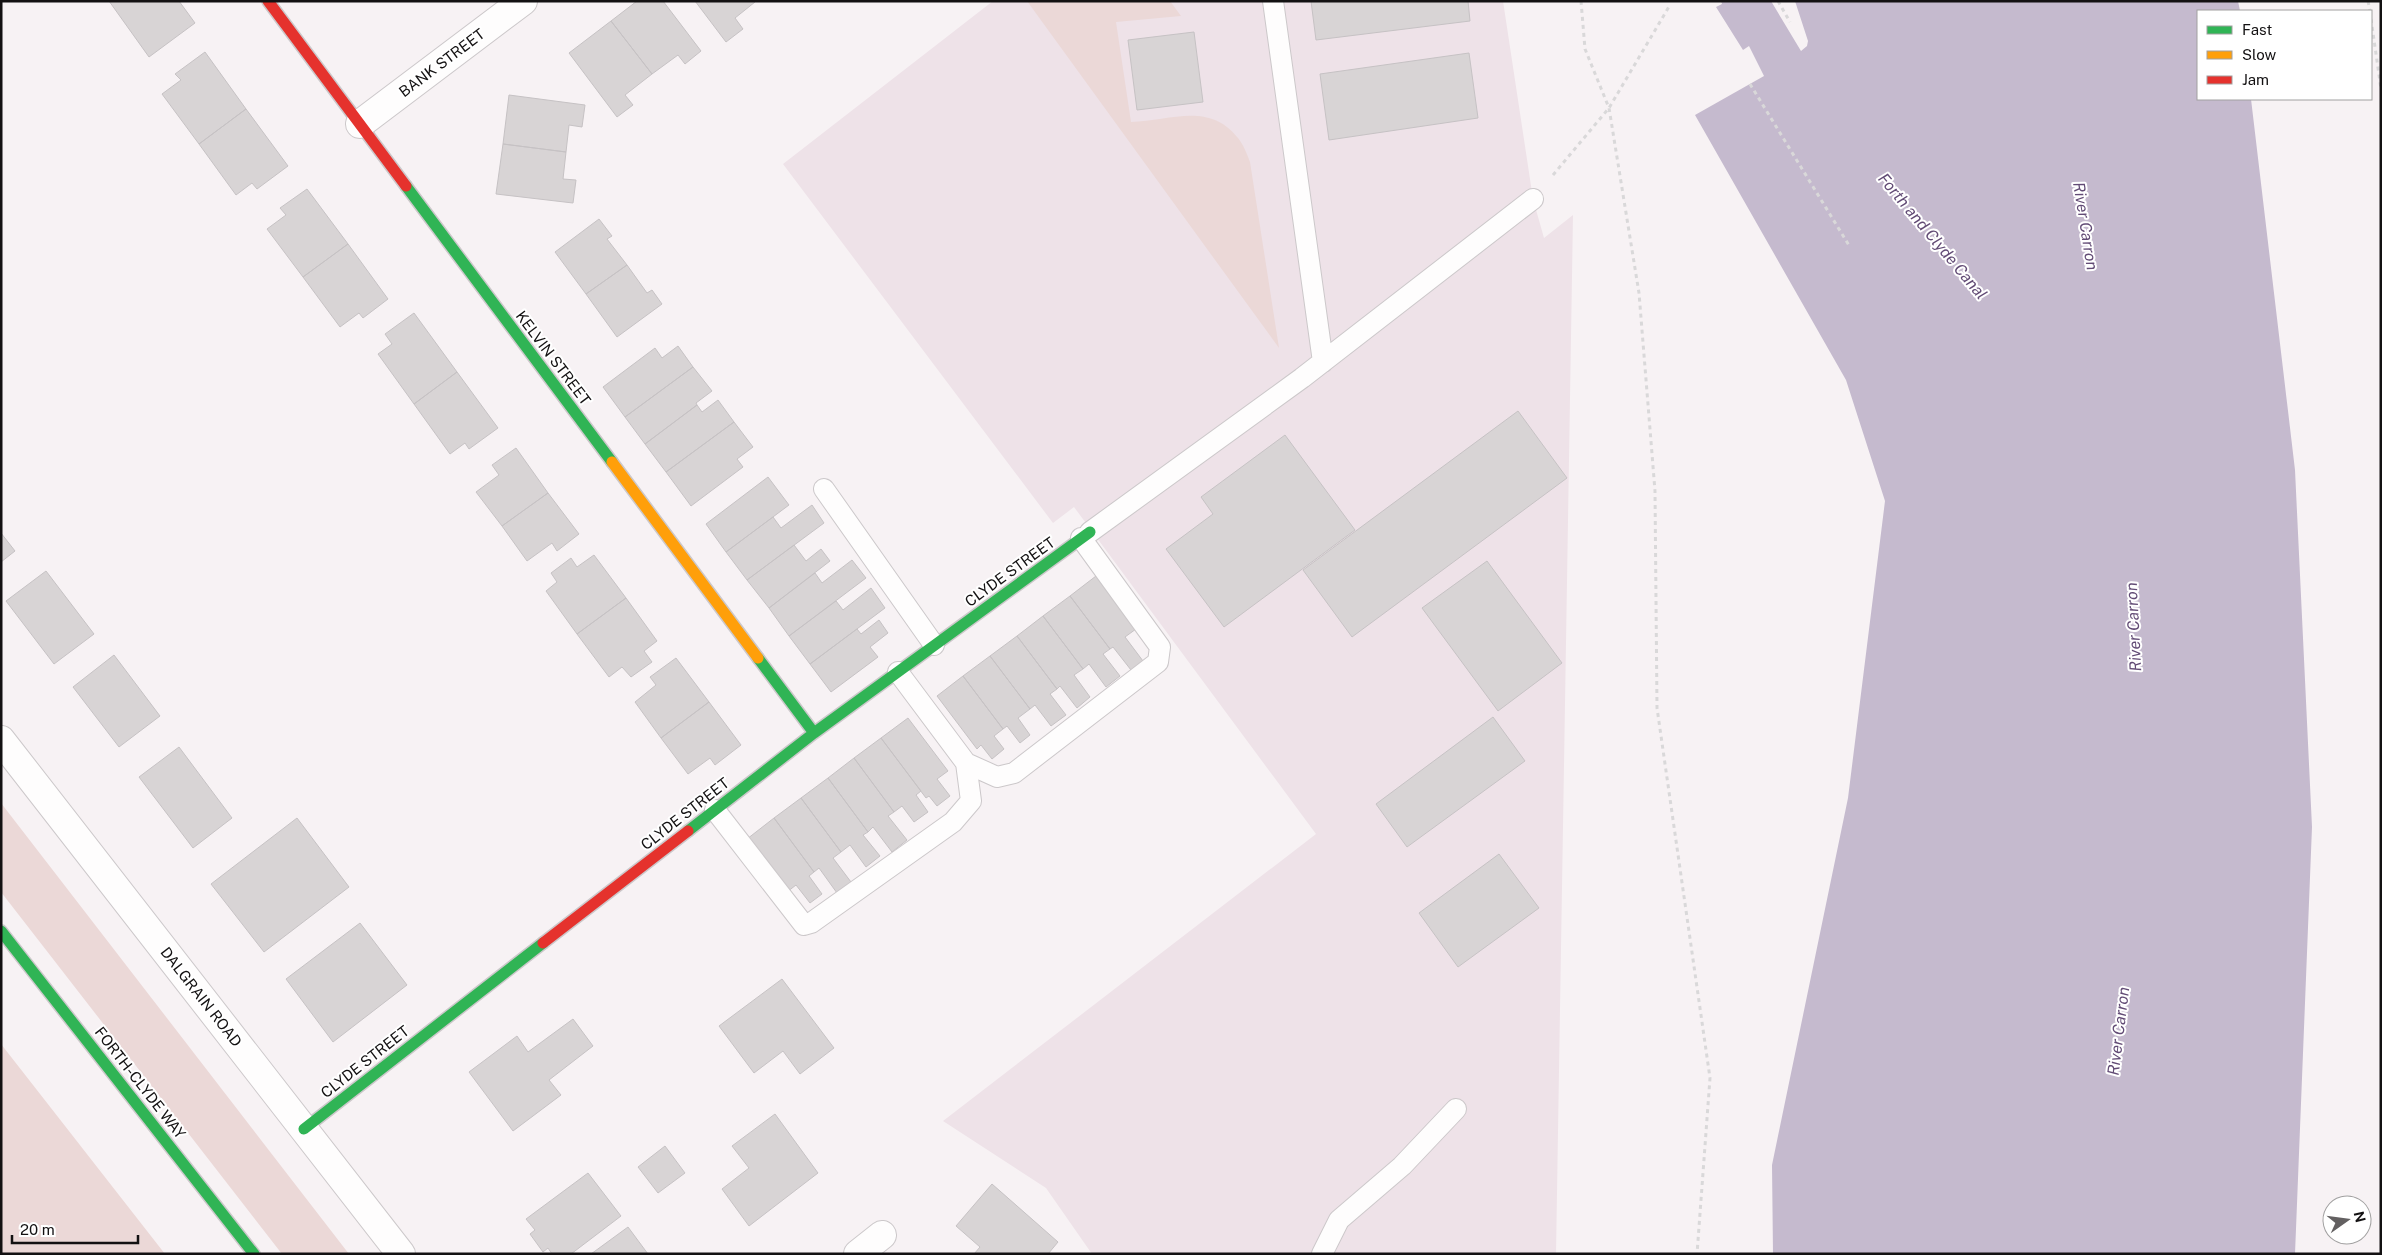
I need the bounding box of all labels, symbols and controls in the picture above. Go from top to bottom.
legend [2197,10,2372,100]
text: Fast [2242,21,2272,38]
street label: BANK STREET [396,25,488,100]
text: Slow [2242,46,2277,63]
text: Jam [2242,71,2269,88]
water label: Forth and Clyde Canal [1874,169,1991,303]
water label: River Carron [2069,181,2102,272]
street label: KELVIN STREET [513,307,594,408]
street label: CLYDE STREET [962,533,1058,610]
water label: River Carron [2122,582,2145,672]
street label: CLYDE STREET [637,774,732,853]
street label: DALGRAIN ROAD [157,944,246,1050]
water label: River Carron [2104,986,2133,1076]
street label: CLYDE STREET [317,1022,412,1101]
street label: FORTH-CLYDE WAY [92,1024,189,1142]
north arrow [2322,1195,2372,1245]
text: N [2351,1210,2369,1224]
scale bar [12,1212,139,1244]
text: 20 m [20,1221,55,1238]

